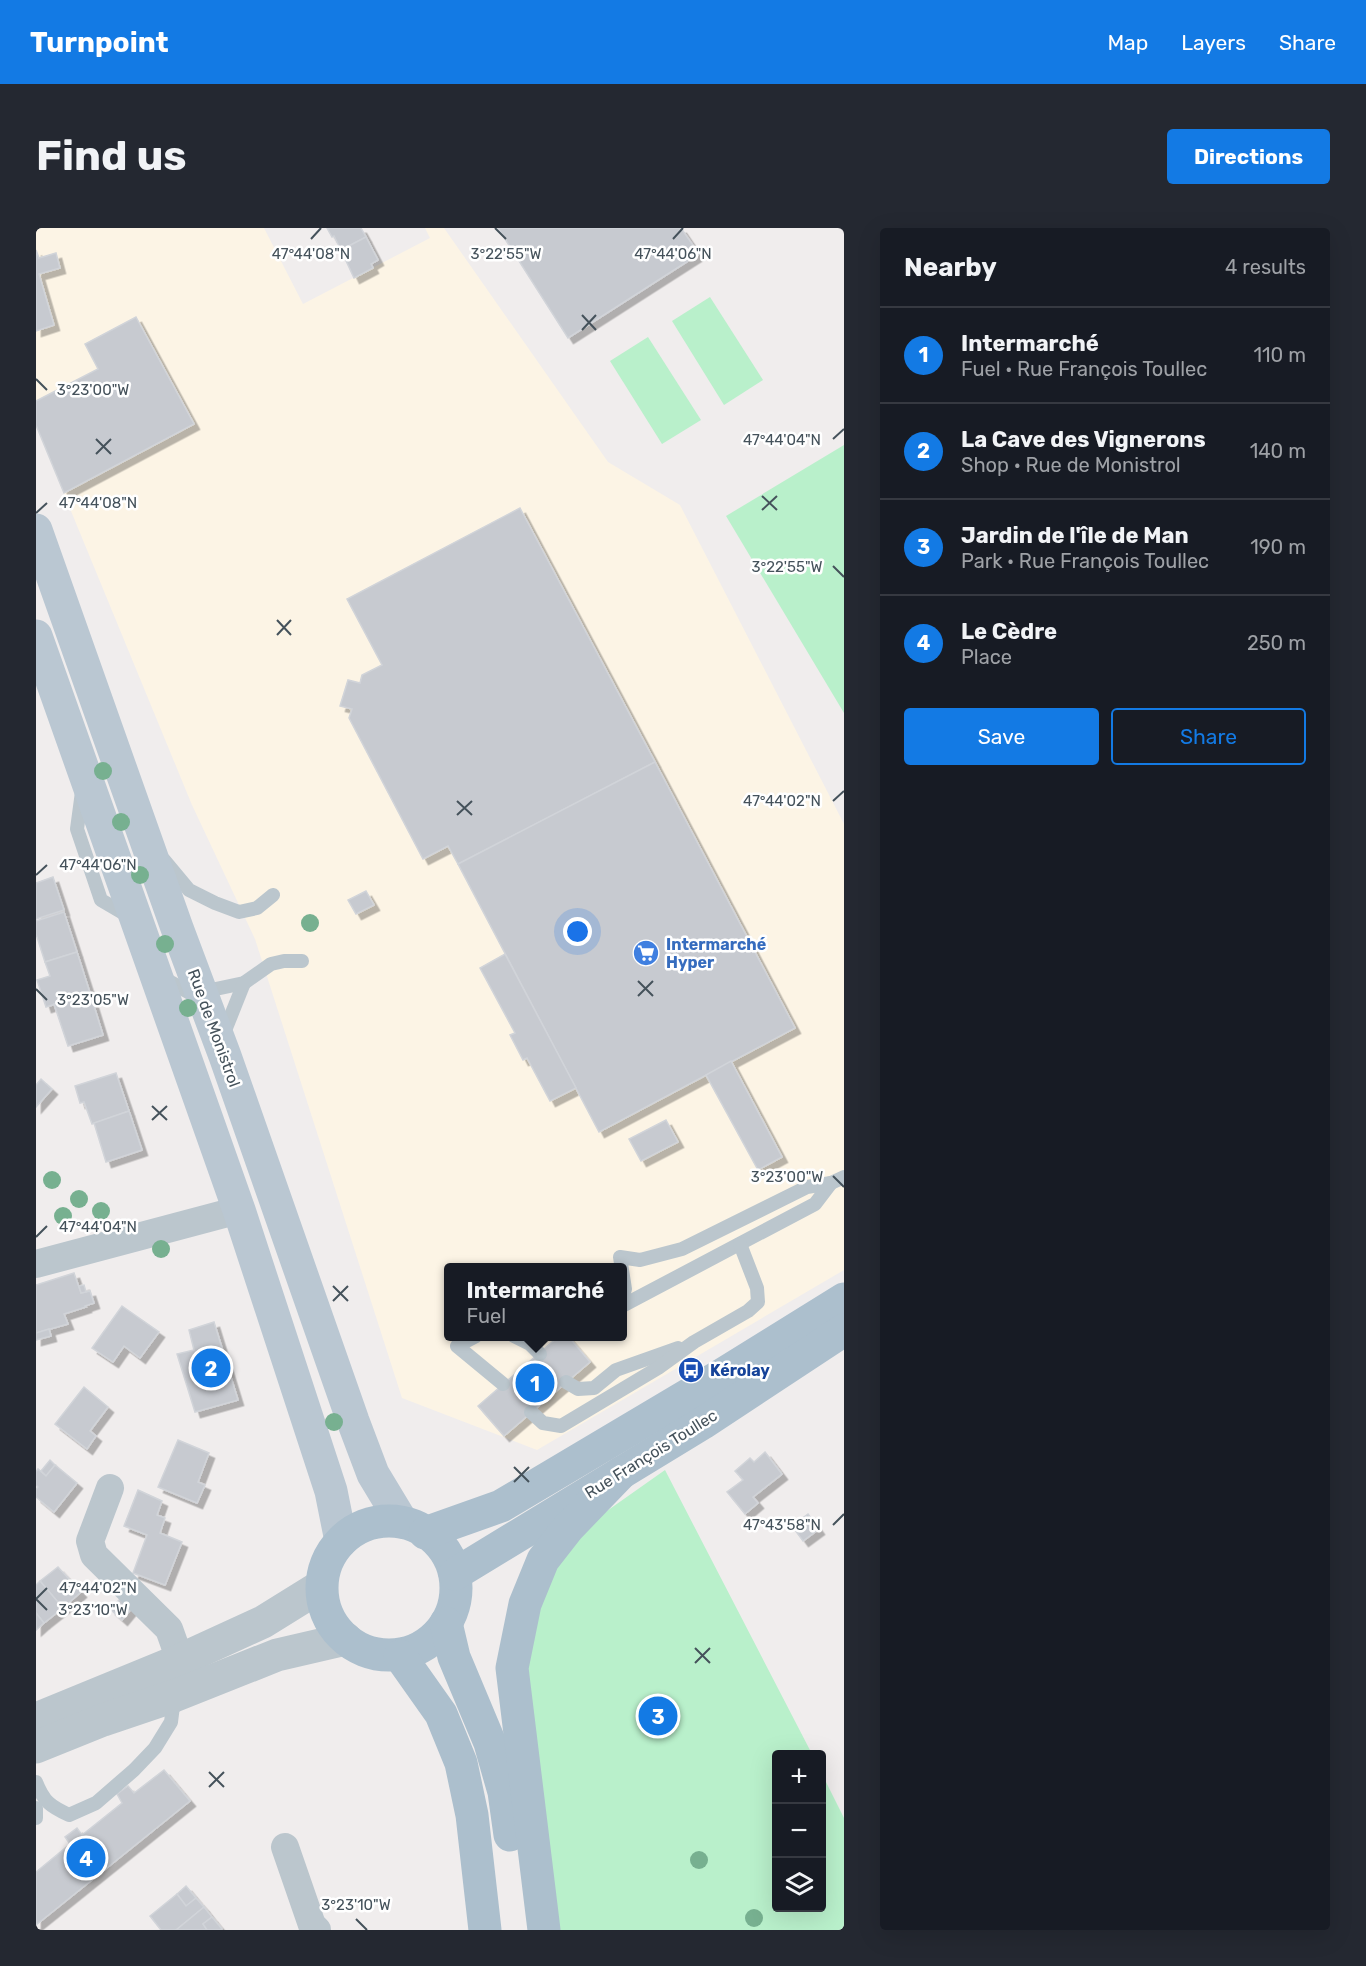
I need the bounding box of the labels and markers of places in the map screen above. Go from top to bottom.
place label: Intermarché Hyper [666,935,766,972]
supermarket icon: Intermarché Hyper [631,938,661,968]
pin: 2 [192,1346,231,1390]
bus stop icon: Kérolay [676,1355,706,1385]
pin: 1 [516,1360,554,1406]
place label: Kérolay [710,1361,770,1380]
pin: 3 [638,1694,678,1738]
pin: 4 [67,1836,106,1880]

